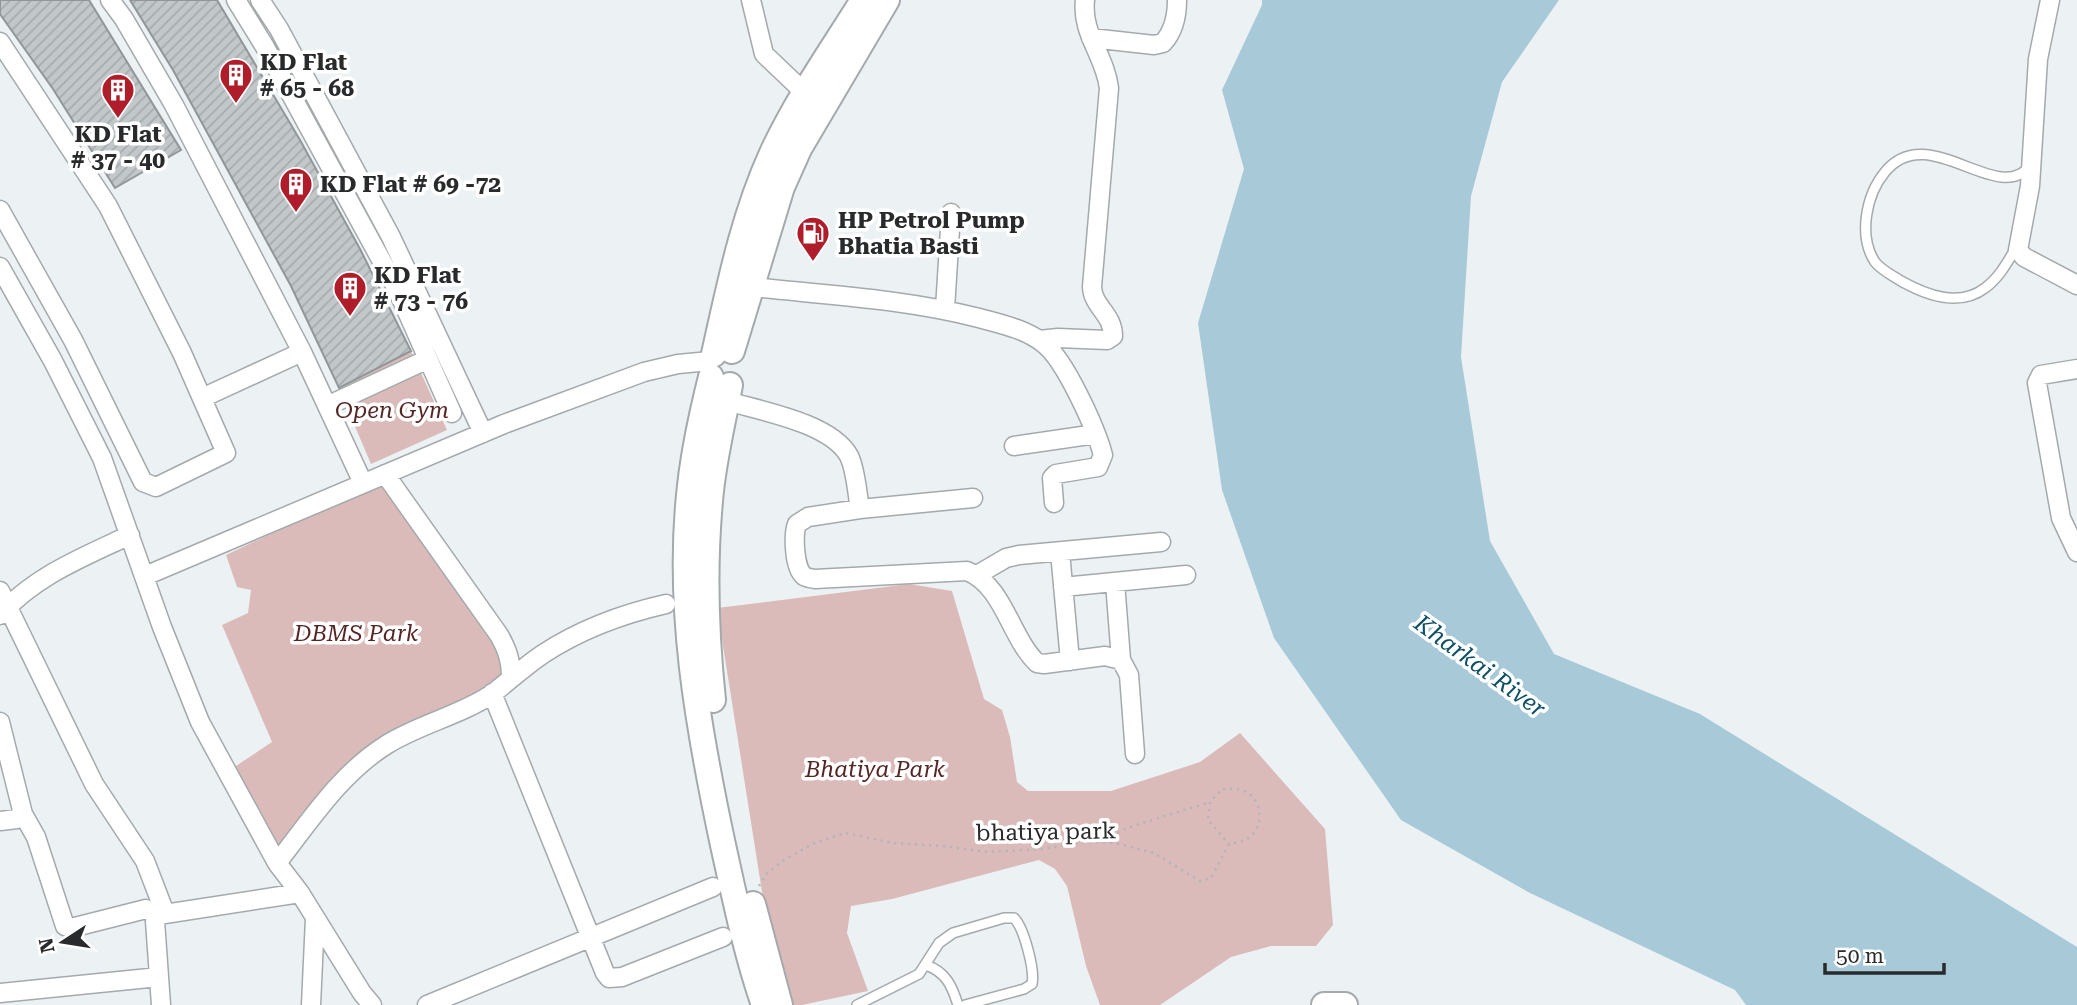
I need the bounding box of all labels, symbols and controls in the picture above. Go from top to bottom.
place label: KD Flat # 65 - 68 [260,49,354,102]
building icon: KD Flat # 65 - 68 [217,56,255,105]
building icon: KD Flat # 37 - 40 [99,71,137,120]
place label: KD Flat # 37 - 40 [71,121,165,174]
building icon: KD Flat # 69 -72 [277,165,315,214]
place label: KD Flat # 69 -72 [320,171,501,198]
place label: HP Petrol Pump Bhatia Basti [838,207,1025,260]
fuel station icon: HP Petrol Pump Bhatia Basti [794,214,832,263]
place label: KD Flat # 73 - 76 [374,262,468,315]
building icon: KD Flat # 73 - 76 [331,269,369,318]
park label: Open Gym [335,397,449,424]
water label: Kharkai River [1408,608,1551,723]
park label: DBMS Park [293,620,419,647]
park label: Bhatiya Park [804,756,945,783]
street label: bhatiya park [975,817,1117,847]
north arrow [28,907,98,977]
scale bar [1825,932,1944,976]
text: N [34,936,60,955]
text: 50 m [1836,944,1884,968]

